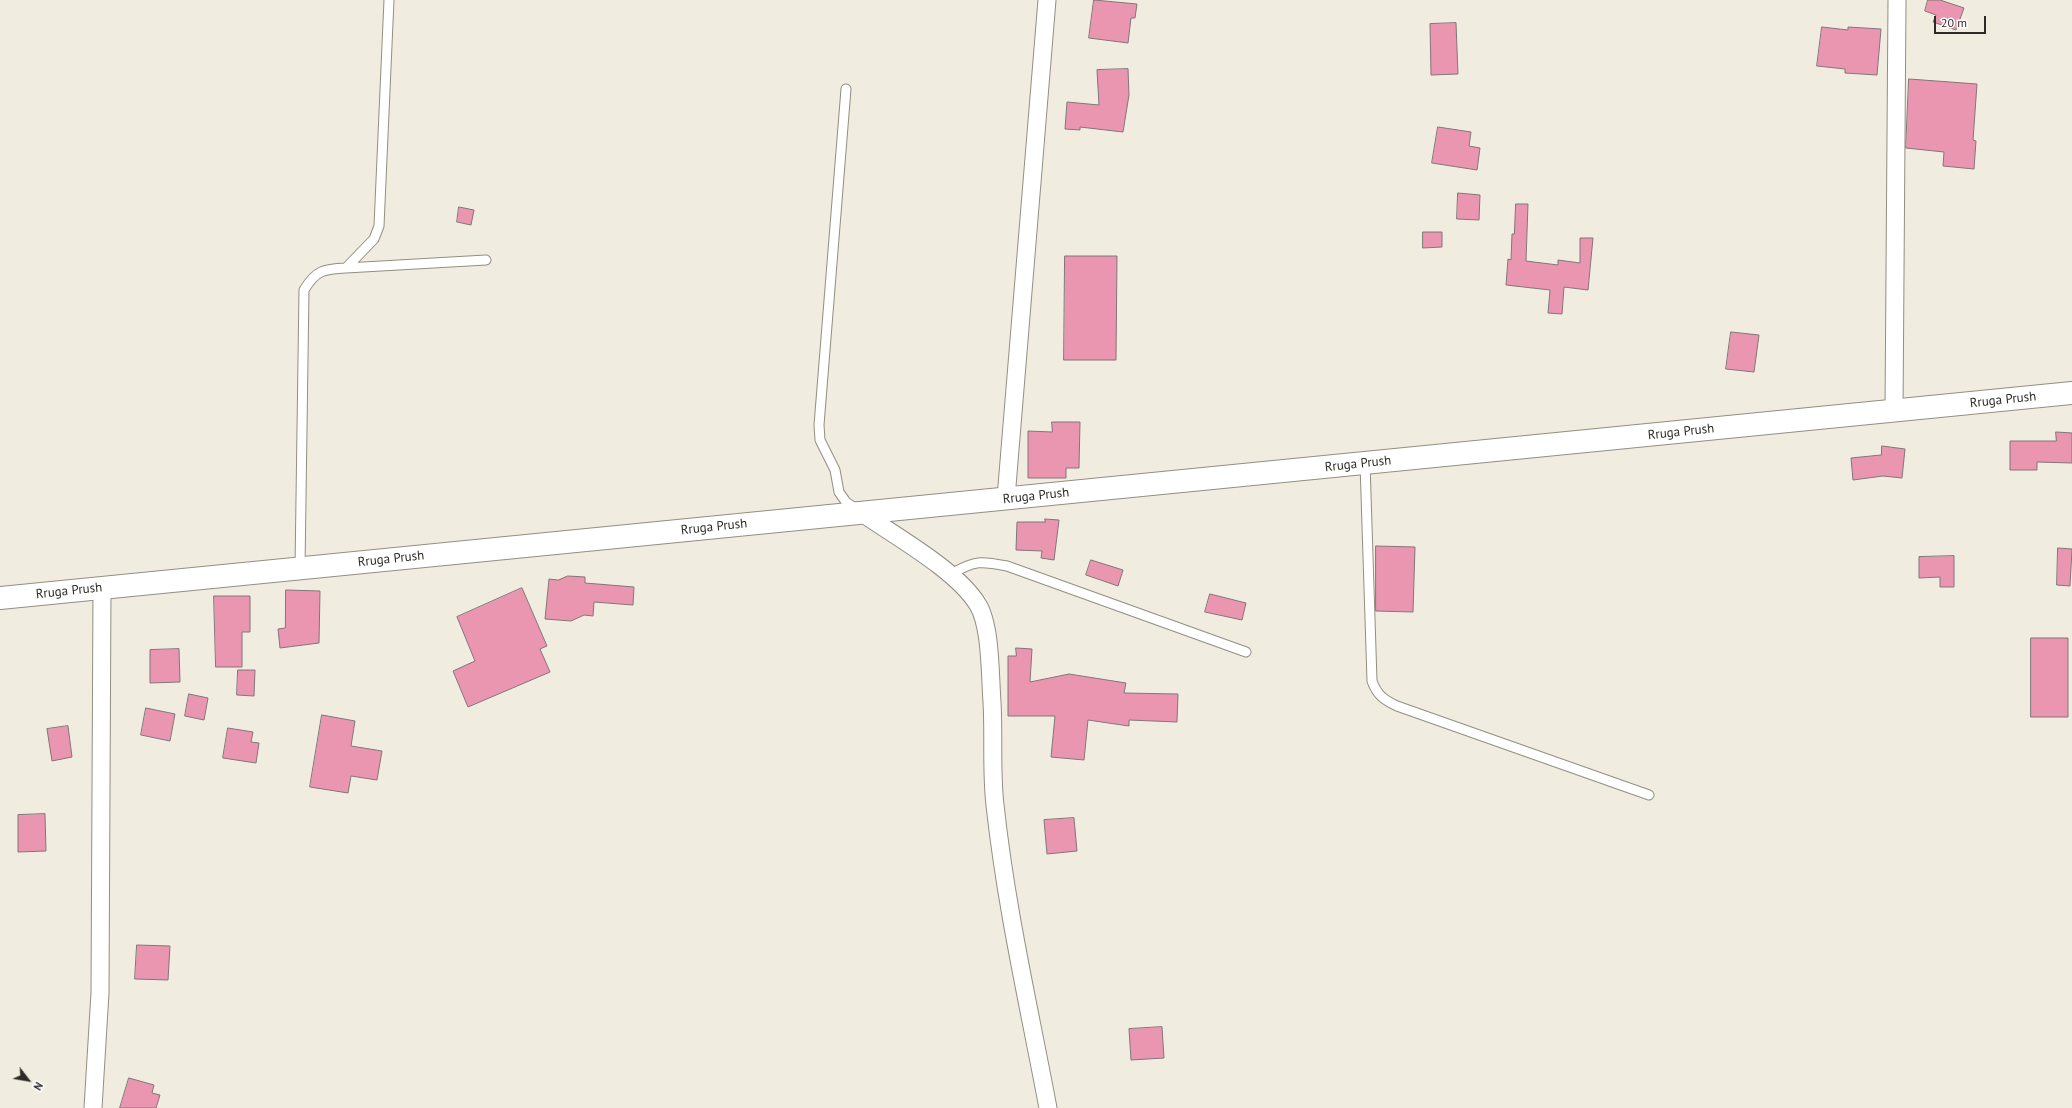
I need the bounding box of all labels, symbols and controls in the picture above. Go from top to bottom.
scale bar [1936,8,1988,34]
text: 20 m [1941,15,1967,30]
street label: Rruga Prush [1969,389,2037,411]
street label: Rruga Prush [1647,421,1715,443]
street label: Rruga Prush [1324,453,1392,475]
street label: Rruga Prush [1002,485,1070,507]
street label: Rruga Prush [680,516,748,538]
street label: Rruga Prush [357,548,425,570]
street label: Rruga Prush [35,580,103,602]
north arrow [8,1060,48,1100]
text: N [30,1079,46,1093]

